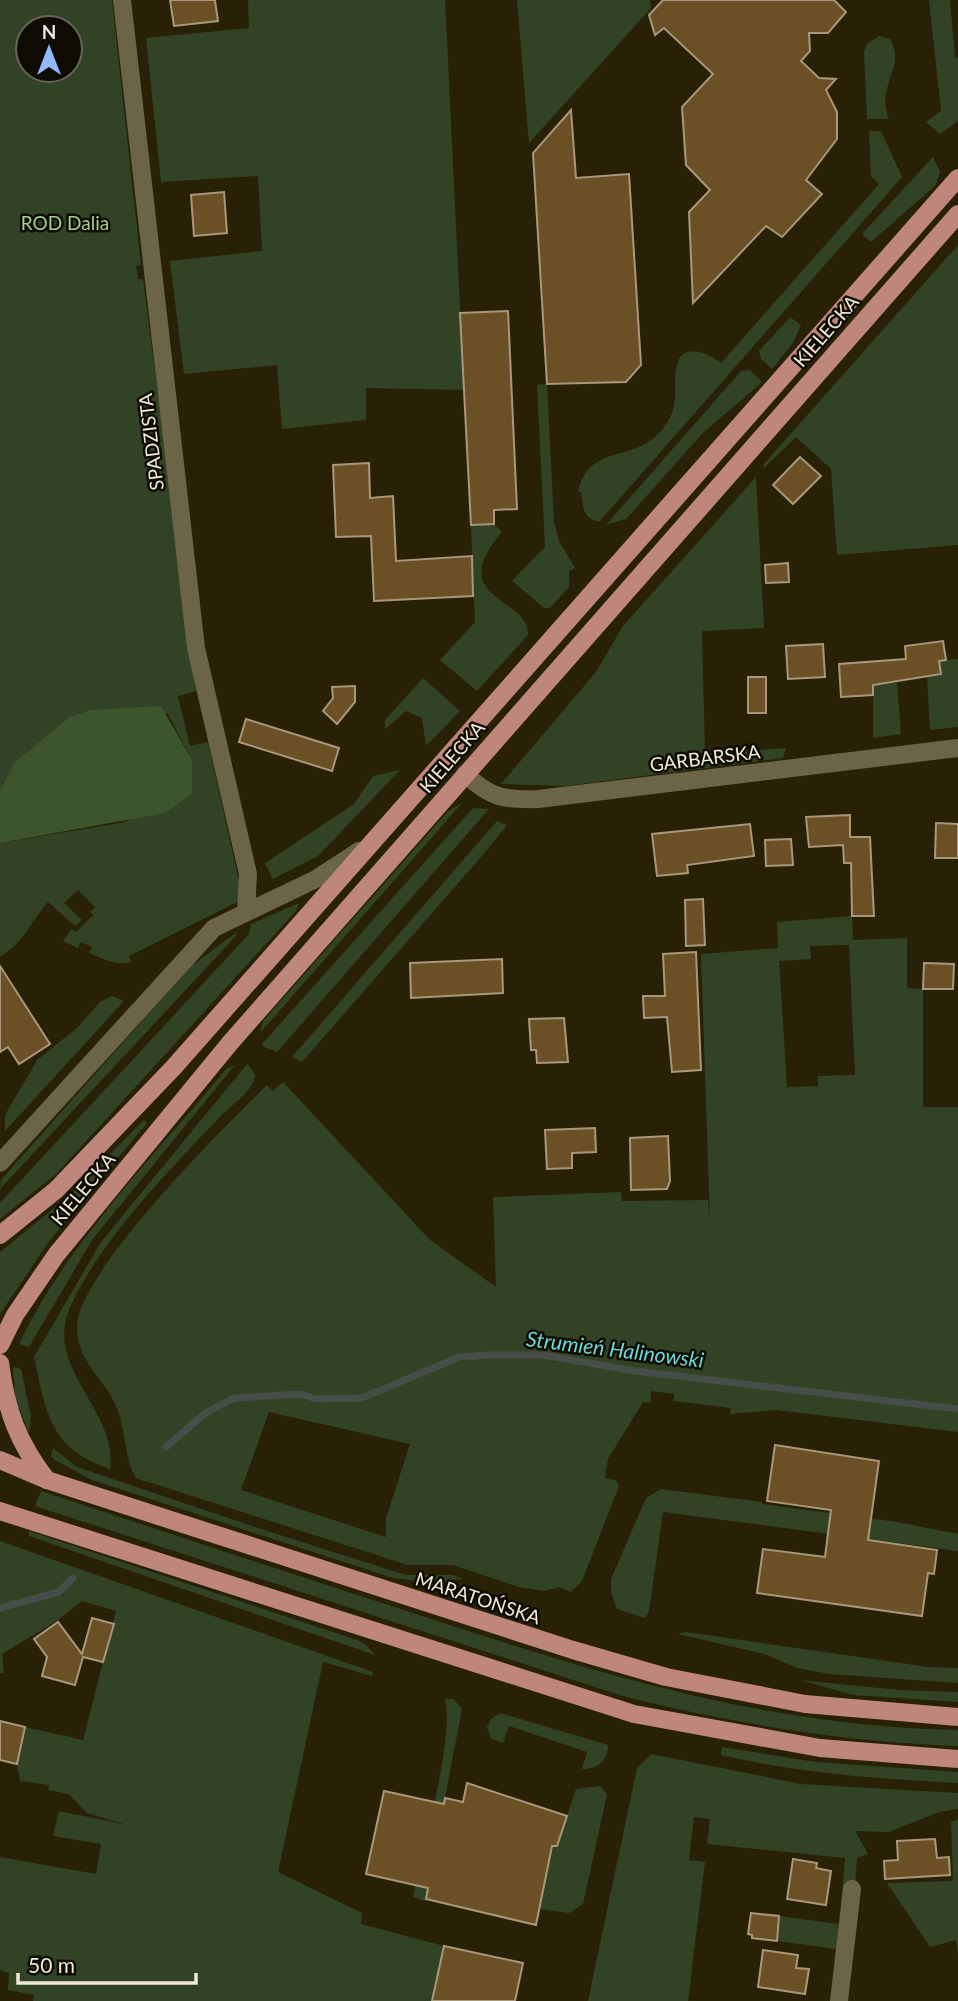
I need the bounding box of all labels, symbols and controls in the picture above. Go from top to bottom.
north arrow [14,14,84,84]
text: N [42,20,56,43]
park label: ROD Dalia [21,211,109,234]
street label: KIELECKA [788,290,863,371]
street label: SPADZISTA [133,392,168,492]
street label: KIELECKA [414,716,489,797]
street label: GARBARSKA [648,739,762,776]
street label: KIELECKA [46,1148,120,1230]
water label: Strumień Halinowski [525,1325,705,1372]
street label: MARATOŃSKA [413,1566,544,1629]
scale bar [18,1941,196,1985]
text: 50 m [28,1952,75,1977]

